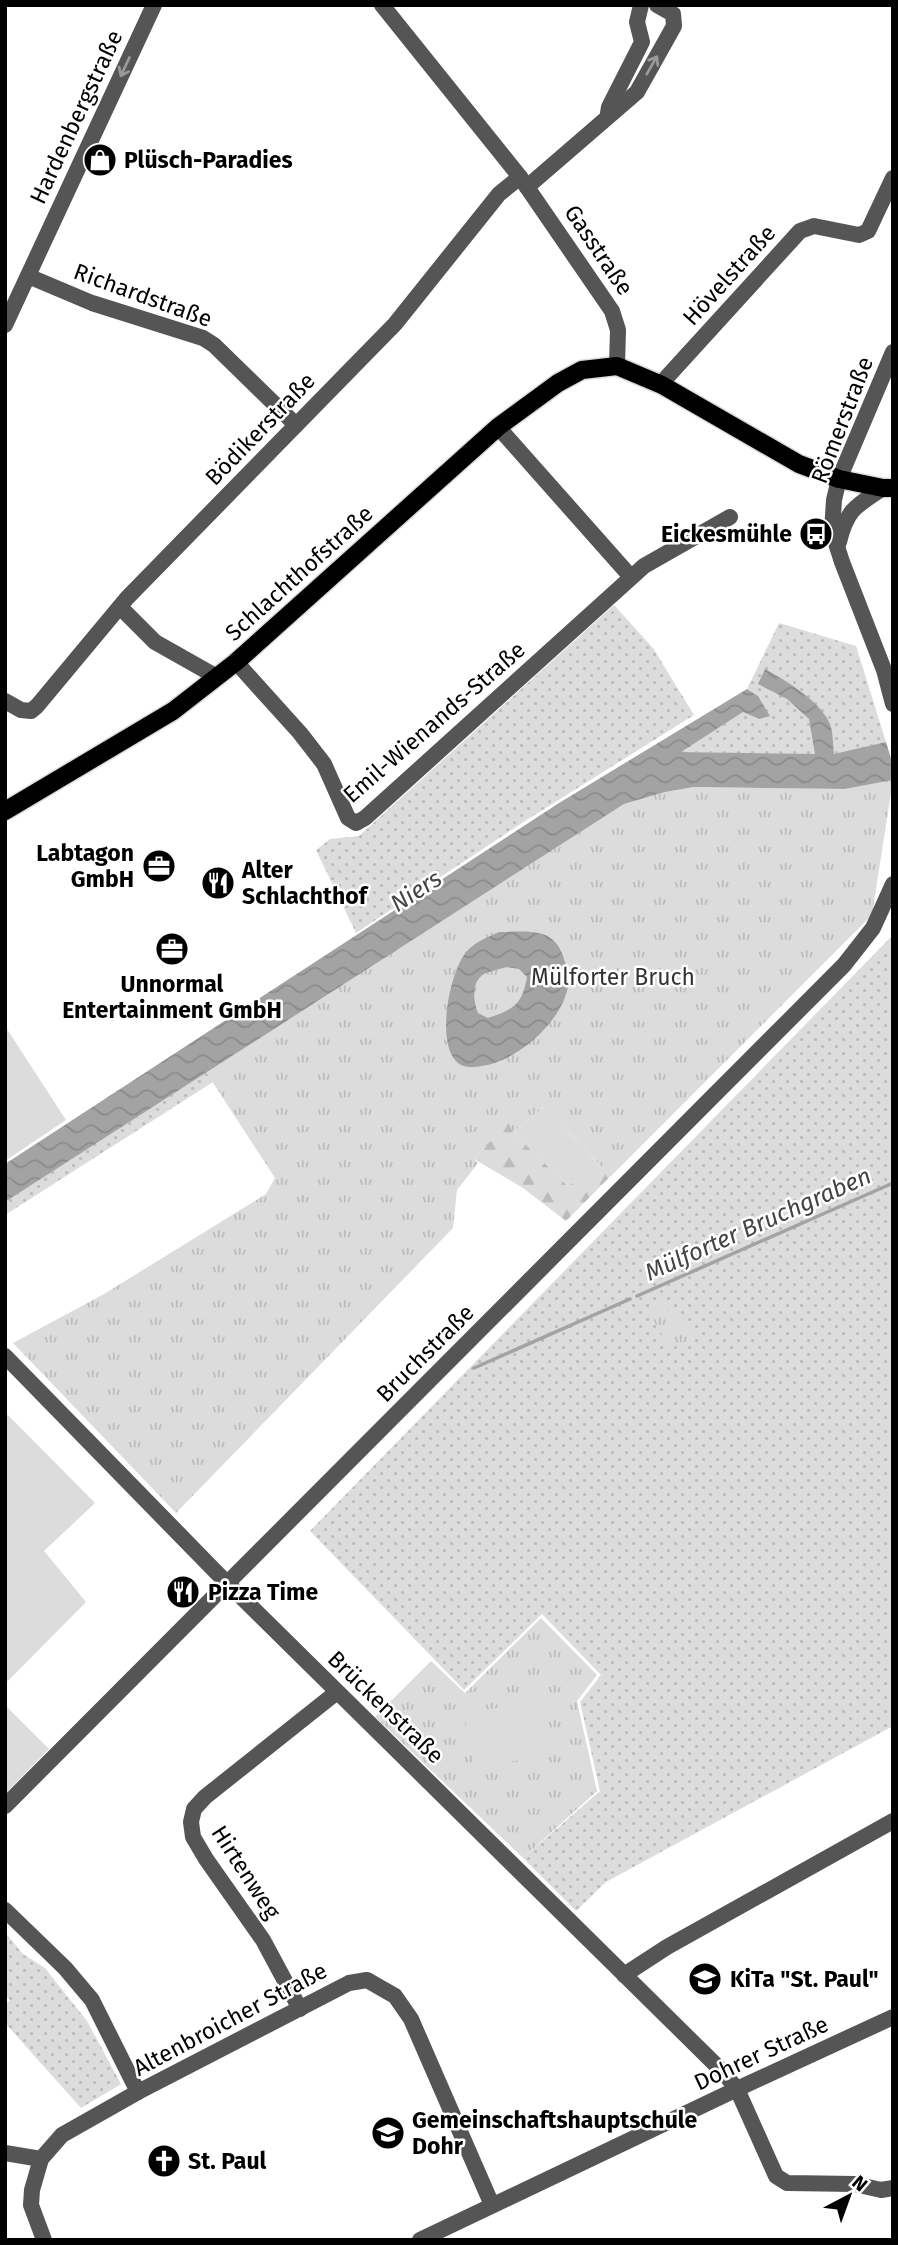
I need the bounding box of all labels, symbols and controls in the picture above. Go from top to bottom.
street label: Hardenbergstraße [23,26,129,208]
one-way arrow [645,55,659,75]
one-way arrow [118,56,131,77]
shop icon: Plüsch-Paradies [81,141,119,179]
place label: Plüsch-Paradies [124,146,293,174]
street label: Gasstraße [559,199,639,301]
street label: Hövelstraße [677,219,781,331]
street label: Richardstraße [70,257,216,333]
street label: Römerstraße [805,353,879,487]
street label: Bödikerstraße [199,367,321,491]
street label: Schlachthofstraße [219,499,379,647]
bus stop icon: Eickesmühle [797,515,835,553]
place label: Eickesmühle [661,520,792,548]
street label: Emil-Wienands-Straße [337,635,531,809]
place label: Labtagon GmbH [36,839,134,893]
office icon: Labtagon GmbH [140,847,178,885]
place label: Alter Schlachthof [241,856,369,910]
restaurant icon: Alter Schlachthof [199,864,237,902]
water label: Niers [385,864,447,918]
office icon: Unnormal Entertainment GmbH [153,930,191,968]
park label: Mülforter Bruch [531,963,695,991]
place label: Unnormal Entertainment GmbH [62,970,282,1024]
water label: Mülforter Bruchgraben [641,1161,875,1287]
street label: Bruchstraße [370,1298,480,1408]
restaurant icon: Pizza Time [164,1573,202,1611]
place label: Pizza Time [208,1578,318,1606]
street label: Brückenstraße [322,1645,450,1769]
street label: Hirtenweg [205,1820,287,1924]
street label: Altenbroicher Straße [128,1956,332,2082]
school or university icon: KiTa "St. Paul" [686,1960,724,1998]
place label: KiTa "St. Paul" [730,1965,879,1993]
street label: Dohrer Straße [689,2010,833,2096]
place label: Gemeinschaftshauptschule Dohr [412,2106,698,2160]
school or university icon: Gemeinschaftshauptschule Dohr [369,2114,407,2152]
church icon: St. Paul [145,2142,183,2180]
place label: St. Paul [188,2147,267,2175]
north arrow [814,2161,884,2231]
text: N [848,2171,872,2196]

